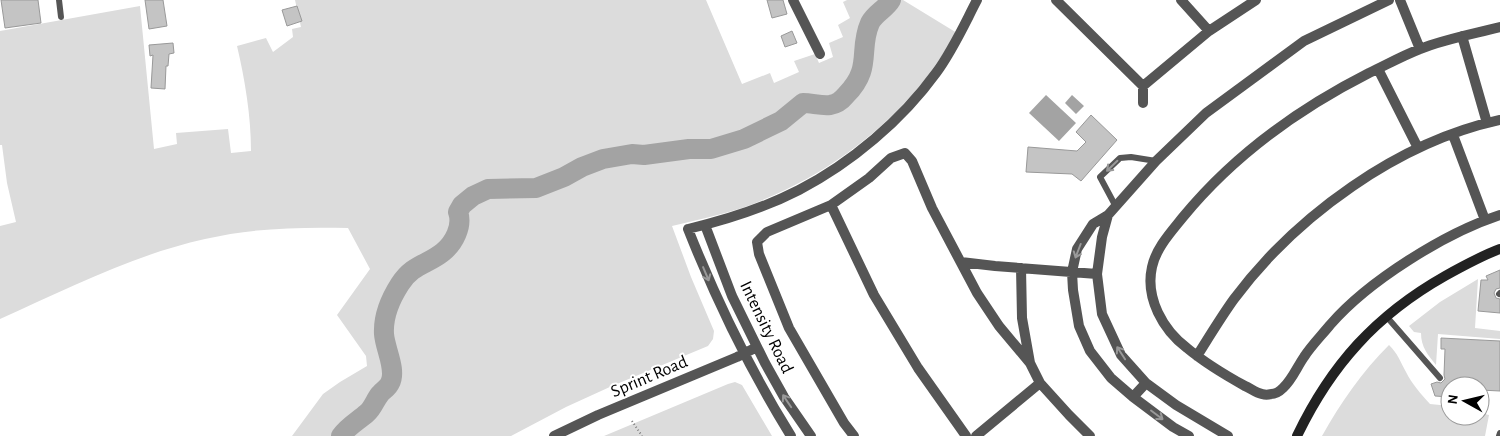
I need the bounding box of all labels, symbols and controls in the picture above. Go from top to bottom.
one-way arrow [1105,160,1118,172]
one-way arrow [1073,243,1082,258]
one-way arrow [702,266,712,281]
street label: Intensity Road [736,278,796,376]
one-way arrow [1116,347,1126,361]
street label: Sprint Road [608,353,690,401]
north arrow [1440,376,1490,426]
one-way arrow [781,394,791,408]
text: N [1446,394,1461,405]
one-way arrow [1150,410,1163,421]

